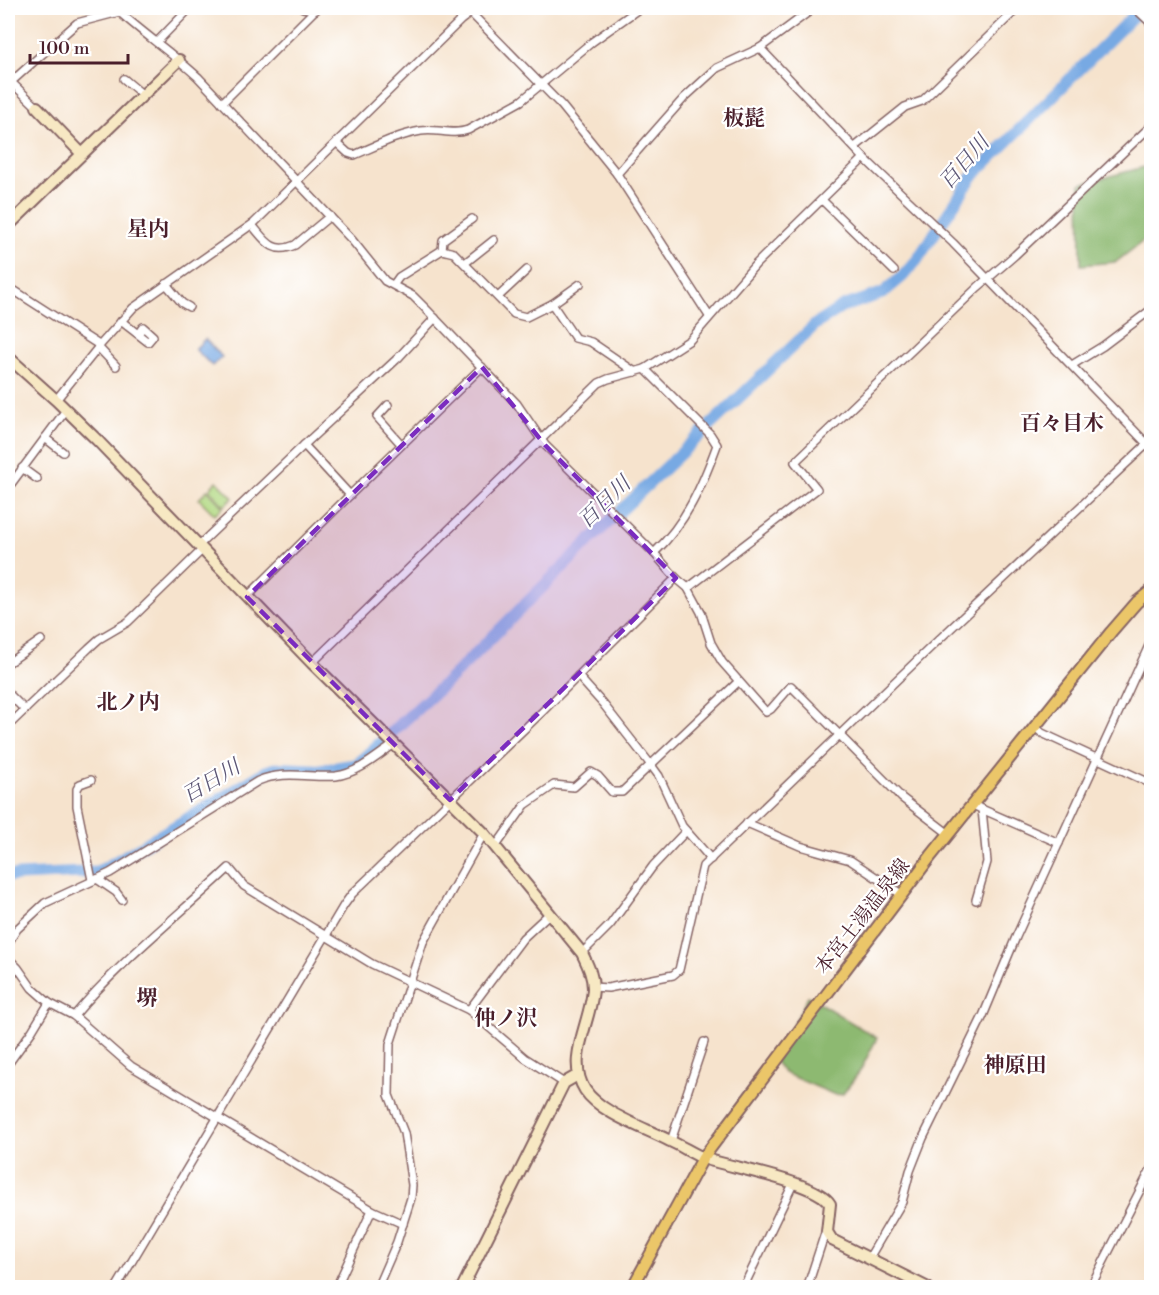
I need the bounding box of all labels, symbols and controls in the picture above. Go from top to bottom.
scale bar [30,27,128,65]
text: 100 m [39,37,90,60]
district label: 板髭 [723,106,765,132]
water label: 百日川 [934,129,997,195]
district label: 星内 [127,217,169,243]
district label: 百々目木 [1020,411,1104,437]
water label: 百日川 [573,470,638,534]
district label: 北ノ内 [97,690,160,716]
water label: 百日川 [178,753,247,809]
street label: 本宮土湯温泉線 [810,854,916,980]
district label: 堺 [137,986,158,1012]
district label: 仲ノ沢 [475,1006,538,1032]
district label: 神原田 [984,1053,1047,1079]

